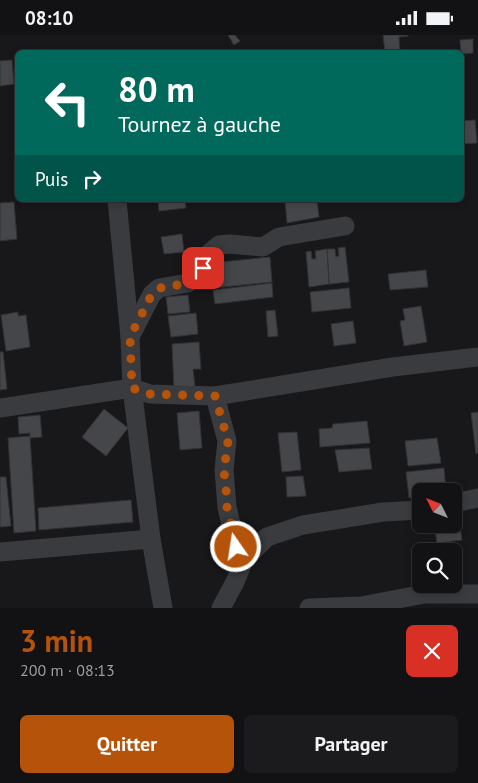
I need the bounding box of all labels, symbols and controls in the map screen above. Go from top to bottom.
text: 08:10 [25,6,73,30]
text: 80 m [118,66,195,112]
icon: left [35,70,100,135]
text: Tournez à gauche [118,110,281,138]
icon: right [78,165,106,193]
text: Puis [35,167,68,191]
pin [182,247,224,289]
icon: arrive [189,254,217,282]
north arrow [412,483,462,533]
map controls [412,483,462,593]
position arrow [209,520,261,572]
button: search [412,543,462,593]
text: 3 min [20,621,93,660]
button: close [406,625,458,677]
text: 200 m · 08:13 [20,660,115,680]
button: Quitter [20,715,234,773]
button: Partager [244,715,458,773]

